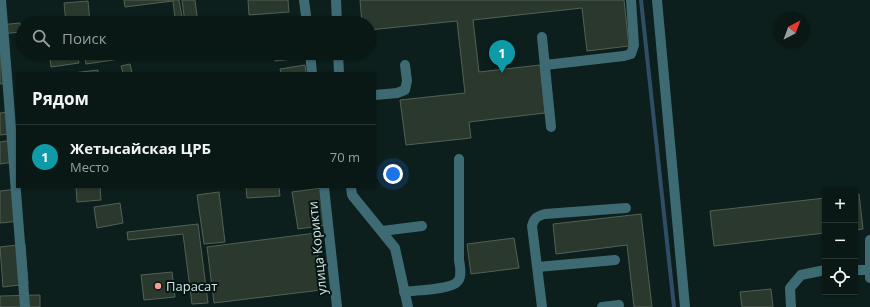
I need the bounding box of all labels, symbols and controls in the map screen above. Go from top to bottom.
north arrow [774,12,810,48]
search box [16,16,376,60]
icon: search [30,27,52,49]
text: Поиск [62,28,106,48]
pin: 1 [489,40,515,73]
text: Рядом [32,87,89,110]
text: Жетысайская ЦРБ [70,138,211,158]
text: 1 [41,148,49,166]
text: 70 m [330,148,360,166]
text: Место [70,158,109,176]
your location [383,164,403,184]
map controls [822,187,858,295]
button: + [822,187,858,223]
street label: улица Корикти [303,200,331,296]
button: − [822,223,858,259]
button: locate [822,259,858,295]
place label: Парасат [166,277,217,295]
marker: Парасат [153,281,163,291]

